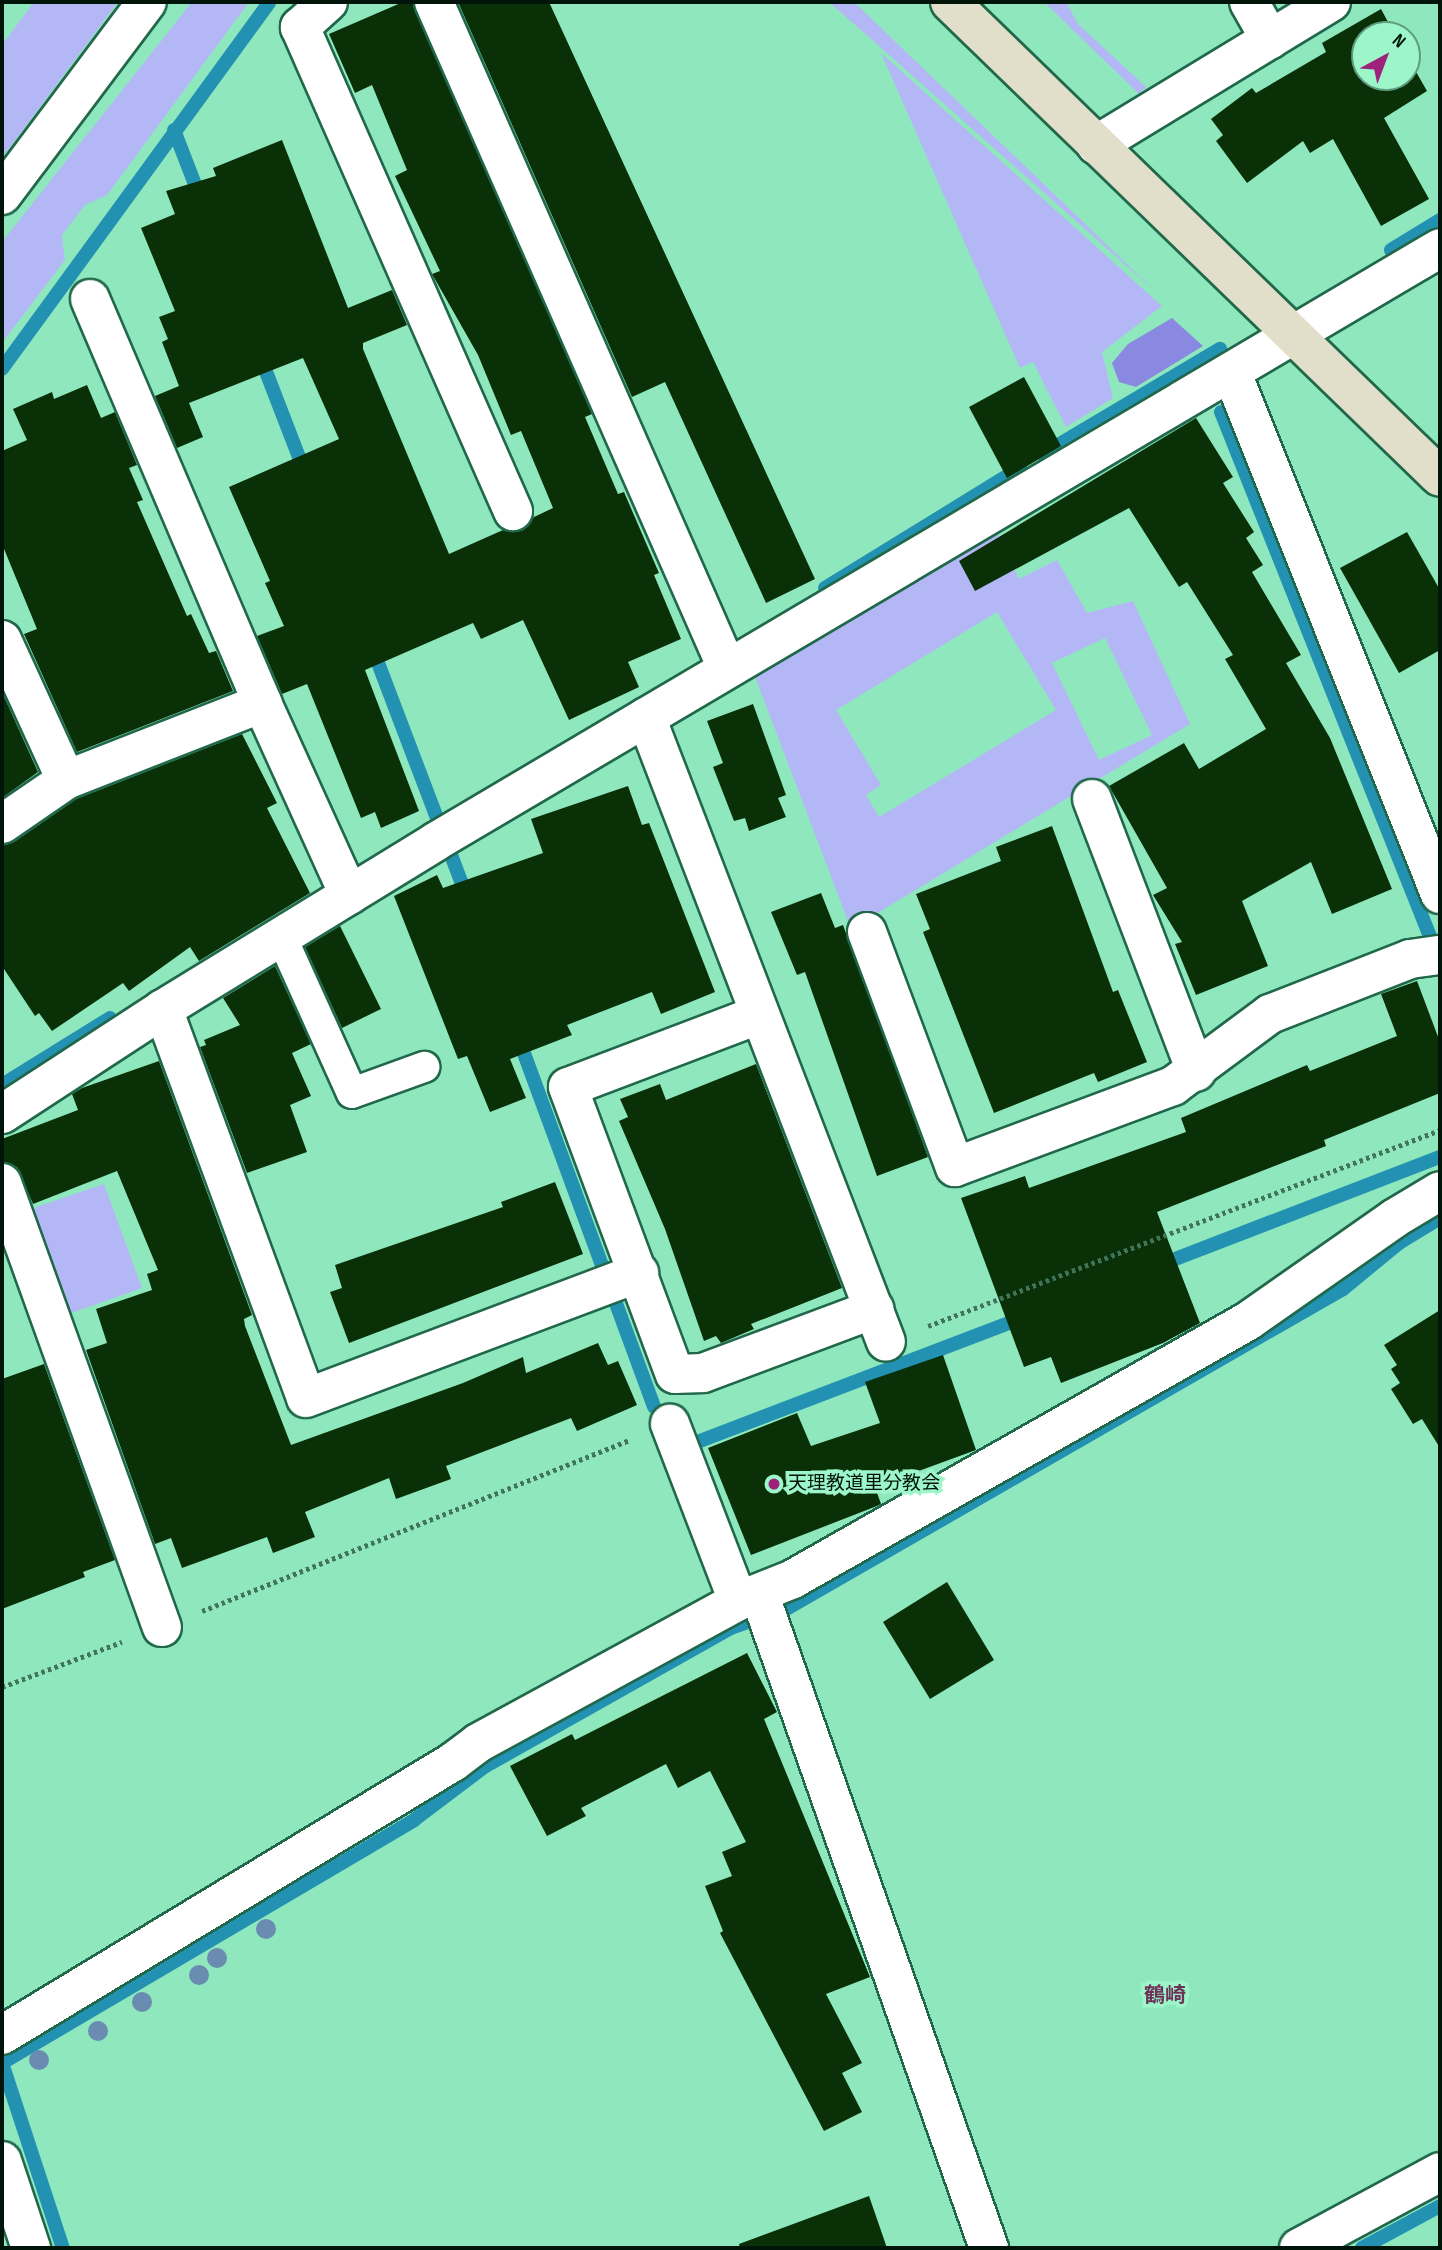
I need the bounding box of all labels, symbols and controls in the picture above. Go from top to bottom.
north arrow [1351,21,1421,91]
text: N [1387,29,1410,53]
place label: 天理教道里分教会 [788,1473,940,1495]
marker: 天理教道里分教会 [766,1476,782,1492]
district label: 鶴崎 [1144,1983,1186,2009]

